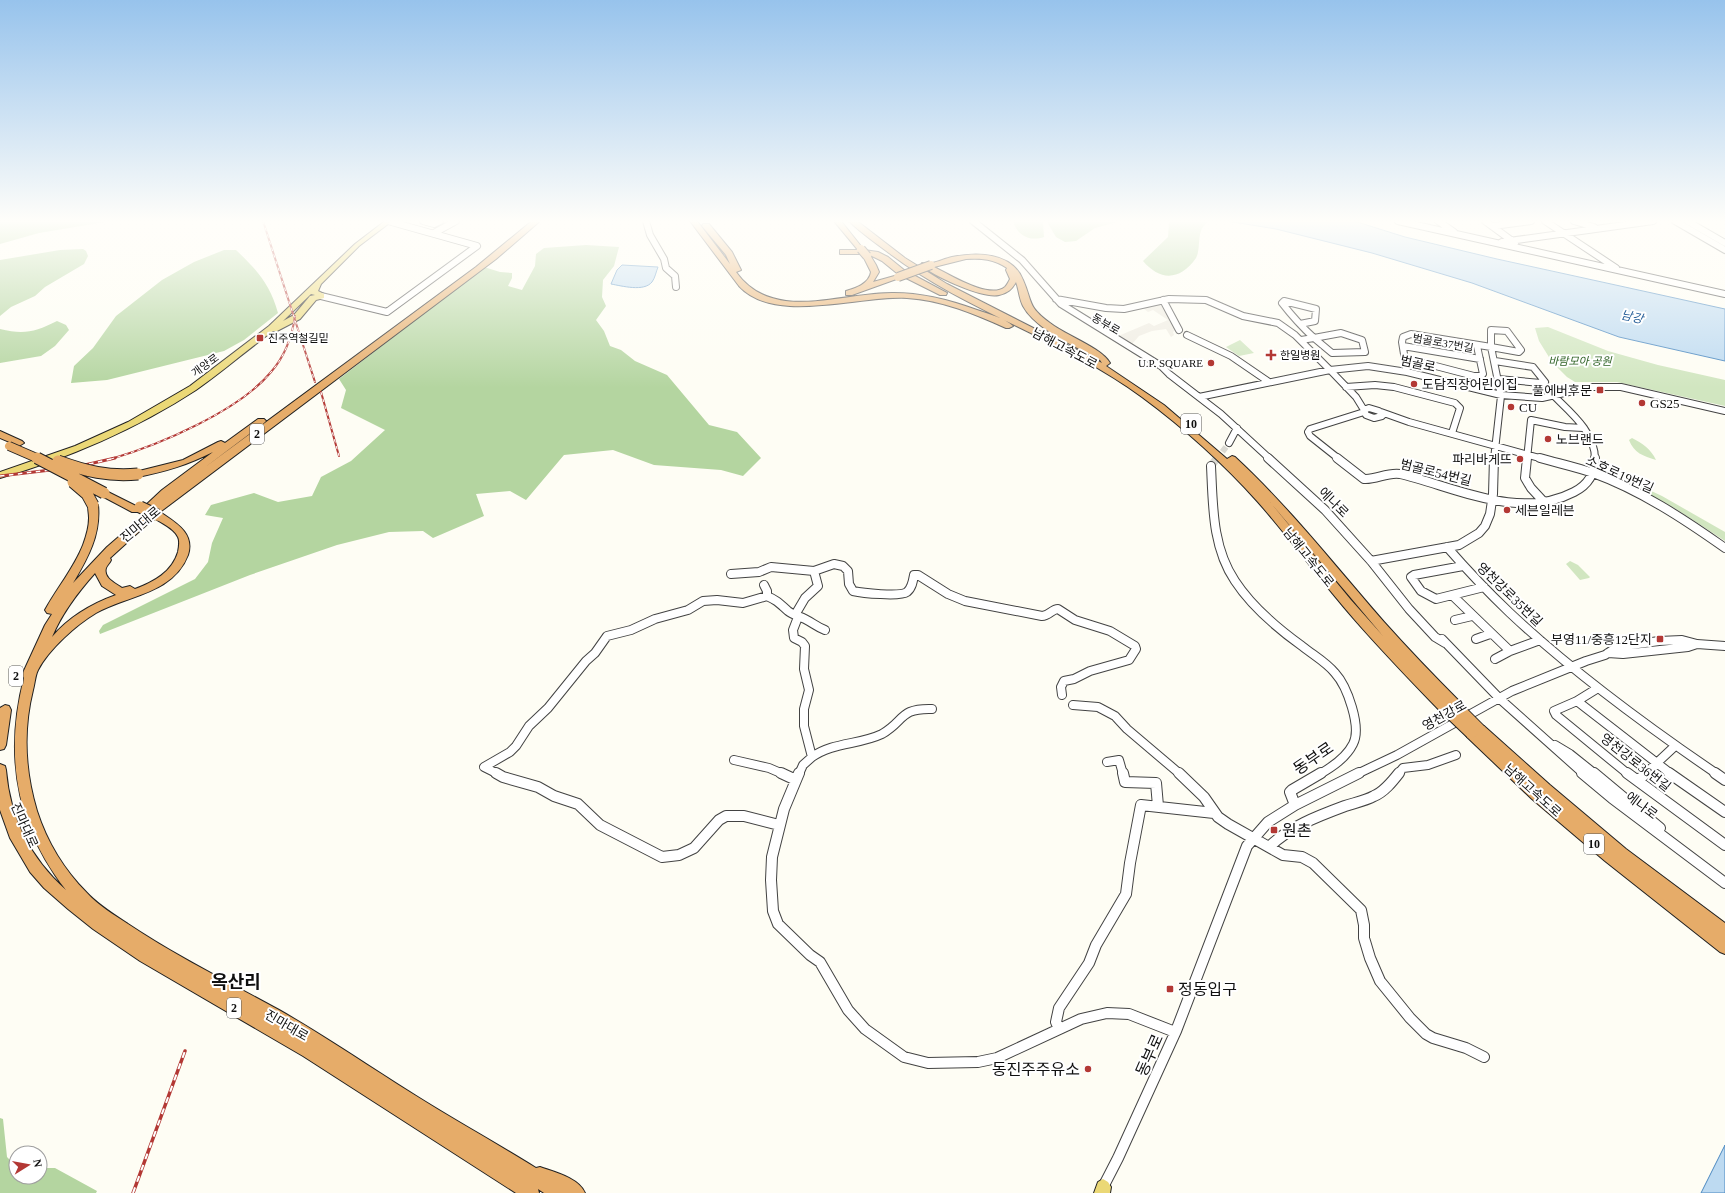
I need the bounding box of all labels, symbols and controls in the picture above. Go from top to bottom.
water label: 남강 [1620,308,1646,327]
street label: 동부로 [1090,311,1122,337]
street label: 남해고속도로 [1030,325,1100,372]
place label: 진주역철길밑 [268,332,329,344]
street label: 범골로37번길 [1412,332,1474,354]
marker: 진주역철길밑 [255,333,265,343]
marker: 한일병원 [1265,349,1277,361]
place label: 한일병원 [1280,349,1320,361]
street label: 개양로 [189,351,221,379]
street label: 범골로 [1399,352,1437,375]
park label: 바람모아 공원 [1548,355,1613,367]
place label: U.P. SQUARE [1138,357,1203,369]
marker: U.P. SQUARE [1206,358,1216,368]
place label: 도담직장어린이집 [1422,377,1518,392]
marker: 도담직장어린이집 [1409,379,1419,389]
place label: 풀에버후문 [1532,383,1592,398]
marker: 풀에버후문 [1595,385,1605,395]
place label: GS25 [1650,396,1680,411]
marker: GS25 [1637,398,1647,408]
place label: CU [1519,400,1538,415]
marker: CU [1506,402,1516,412]
road number: 10 [1181,414,1201,434]
road number: 2 [250,424,264,444]
place label: 노브랜드 [1556,432,1604,447]
marker: 노브랜드 [1543,434,1553,444]
place label: 파리바게뜨 [1452,452,1512,467]
street label: 소호로19번길 [1583,453,1656,496]
marker: 파리바게뜨 [1515,454,1525,464]
street label: 범골로54번길 [1399,456,1473,489]
street label: 에나로 [1316,484,1352,520]
street label: 진마대로 [117,503,163,546]
place label: 세븐일레븐 [1515,503,1575,518]
marker: 세븐일레븐 [1502,505,1512,515]
street label: 남해고속도로 [1280,525,1337,590]
street label: 영천강로35번길 [1474,560,1545,629]
place label: 부영11/중흥12단지 [1551,632,1652,647]
marker: 부영11/중흥12단지 [1655,634,1665,644]
road number: 2 [9,666,23,686]
street label: 영천강로 [1420,697,1469,734]
street label: 영천강로36번길 [1598,730,1674,794]
street label: 동부로 [1290,739,1337,778]
street label: 남해고속도로 [1501,761,1564,820]
street label: 에나로 [1623,789,1661,822]
street label: 진마대로 [8,800,41,850]
place label: 원촌 [1282,822,1311,839]
marker: 원촌 [1269,825,1279,835]
road number: 10 [1584,834,1604,854]
district label: 옥산리 [211,972,261,992]
place label: 정동입구 [1178,981,1237,998]
marker: 정동입구 [1165,984,1175,994]
road number: 2 [227,998,241,1018]
street label: 진마대로 [262,1007,311,1044]
street label: 동부로 [1133,1031,1166,1079]
place label: 동진주주유소 [992,1061,1080,1078]
marker: 동진주주유소 [1083,1064,1093,1074]
north arrow [8,1145,48,1185]
text: N [31,1158,44,1168]

